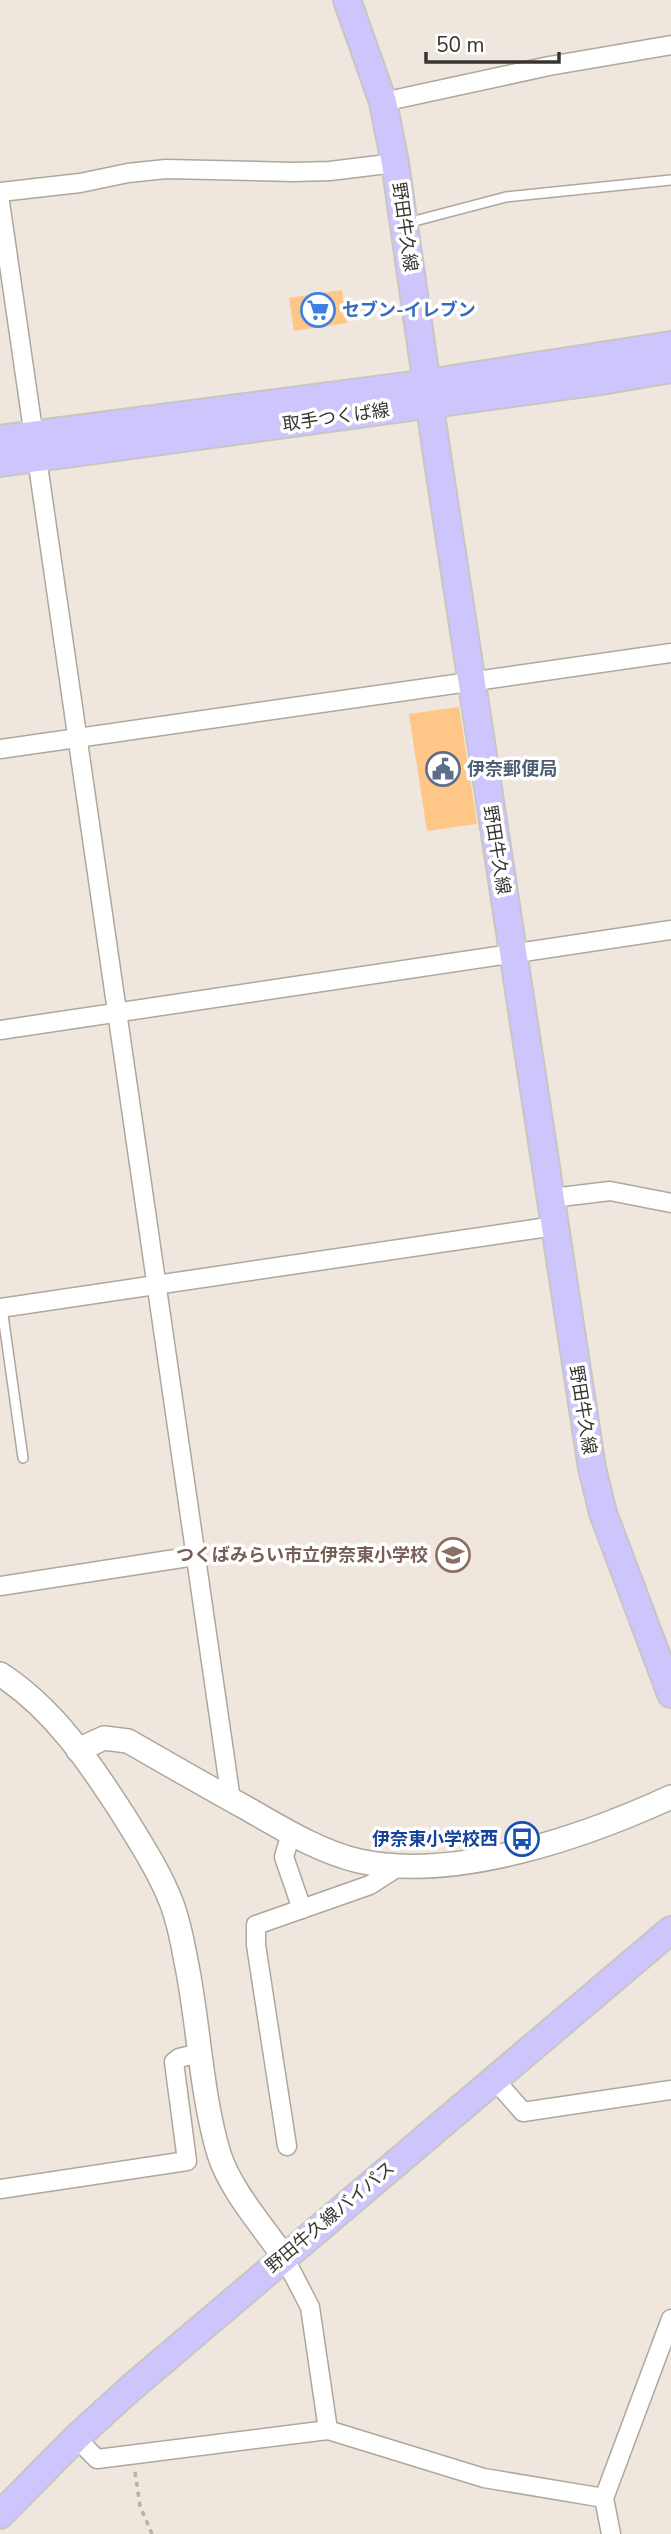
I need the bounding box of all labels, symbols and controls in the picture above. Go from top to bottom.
scale bar [426,21,559,65]
text: 50 m [436,31,485,59]
street label: 野田牛久線 [387,181,423,273]
supermarket icon: セブン-イレブン [299,291,337,329]
place label: セブン-イレブン [342,298,476,322]
street label: 取手つくば線 [281,398,391,436]
public building icon: 伊奈郵便局 [424,750,462,788]
place label: 伊奈郵便局 [467,757,557,781]
street label: 野田牛久線 [478,804,516,896]
street label: 野田牛久線 [564,1364,602,1456]
school or university icon: つくばみらい市立伊奈東小学校 [434,1536,472,1574]
place label: つくばみらい市立伊奈東小学校 [176,1543,428,1567]
bus stop icon: 伊奈東小学校西 [503,1820,541,1858]
place label: 伊奈東小学校西 [372,1827,498,1851]
street label: 野田牛久線バイパス [260,2156,400,2278]

